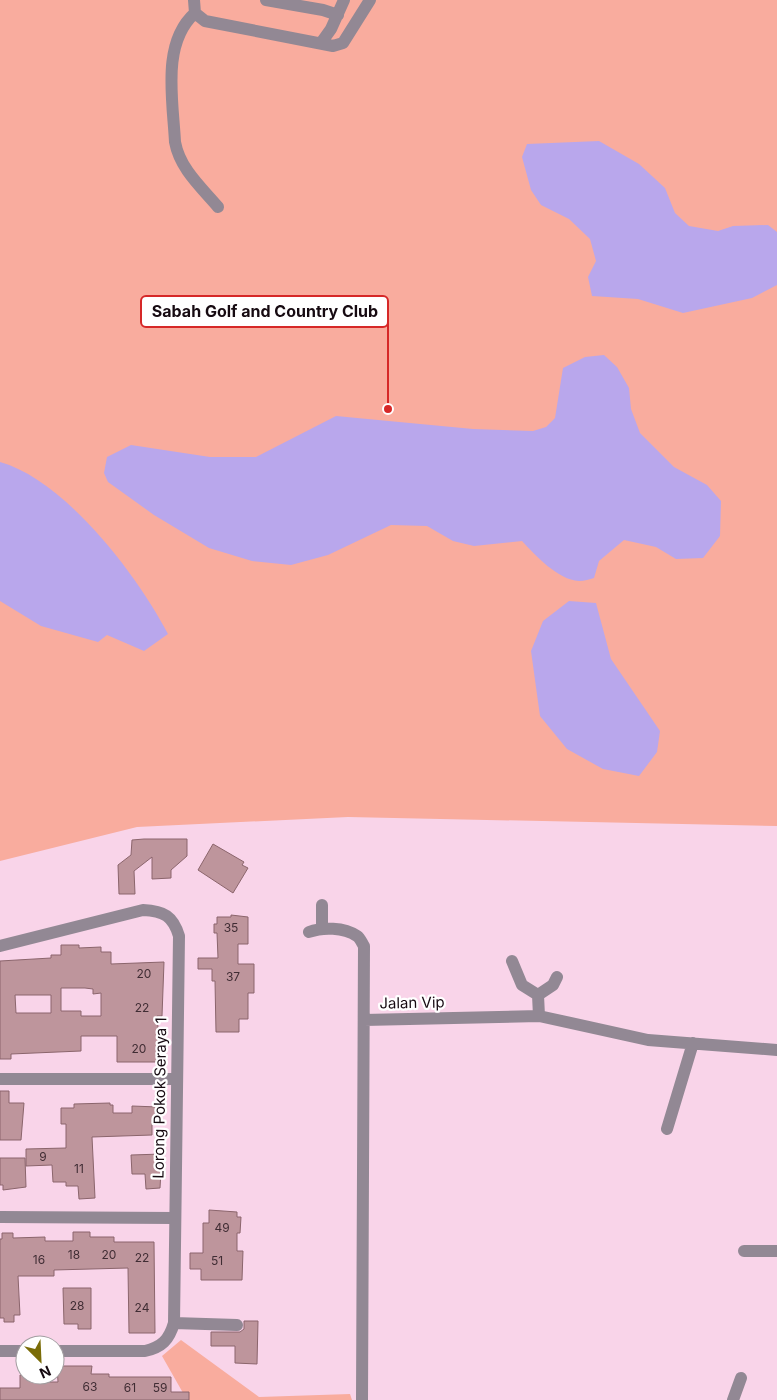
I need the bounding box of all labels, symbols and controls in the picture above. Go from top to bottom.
callout: Sabah Golf and Country Club [141,296,388,327]
text: Sabah Golf and Country Club [152,301,378,321]
house number: 35 [224,920,238,935]
house number: 20 [137,966,151,981]
house number: 37 [226,969,240,984]
street label: Jalan Vip [379,992,445,1013]
house number: 22 [135,1000,149,1015]
street label: Lorong Pokok Seraya 1 [149,1017,170,1179]
house number: 20 [132,1041,146,1056]
house number: 9 [39,1149,47,1164]
house number: 11 [74,1161,84,1176]
house number: 49 [214,1220,230,1235]
house number: 18 [68,1247,80,1262]
house number: 20 [102,1247,116,1262]
house number: 22 [135,1250,149,1265]
house number: 16 [33,1252,45,1267]
house number: 51 [211,1253,223,1268]
house number: 28 [70,1298,84,1313]
house number: 24 [135,1300,150,1315]
north arrow [15,1335,65,1385]
text: N [37,1362,54,1382]
house number: 63 [83,1379,97,1394]
house number: 61 [124,1380,136,1395]
house number: 59 [153,1380,167,1395]

